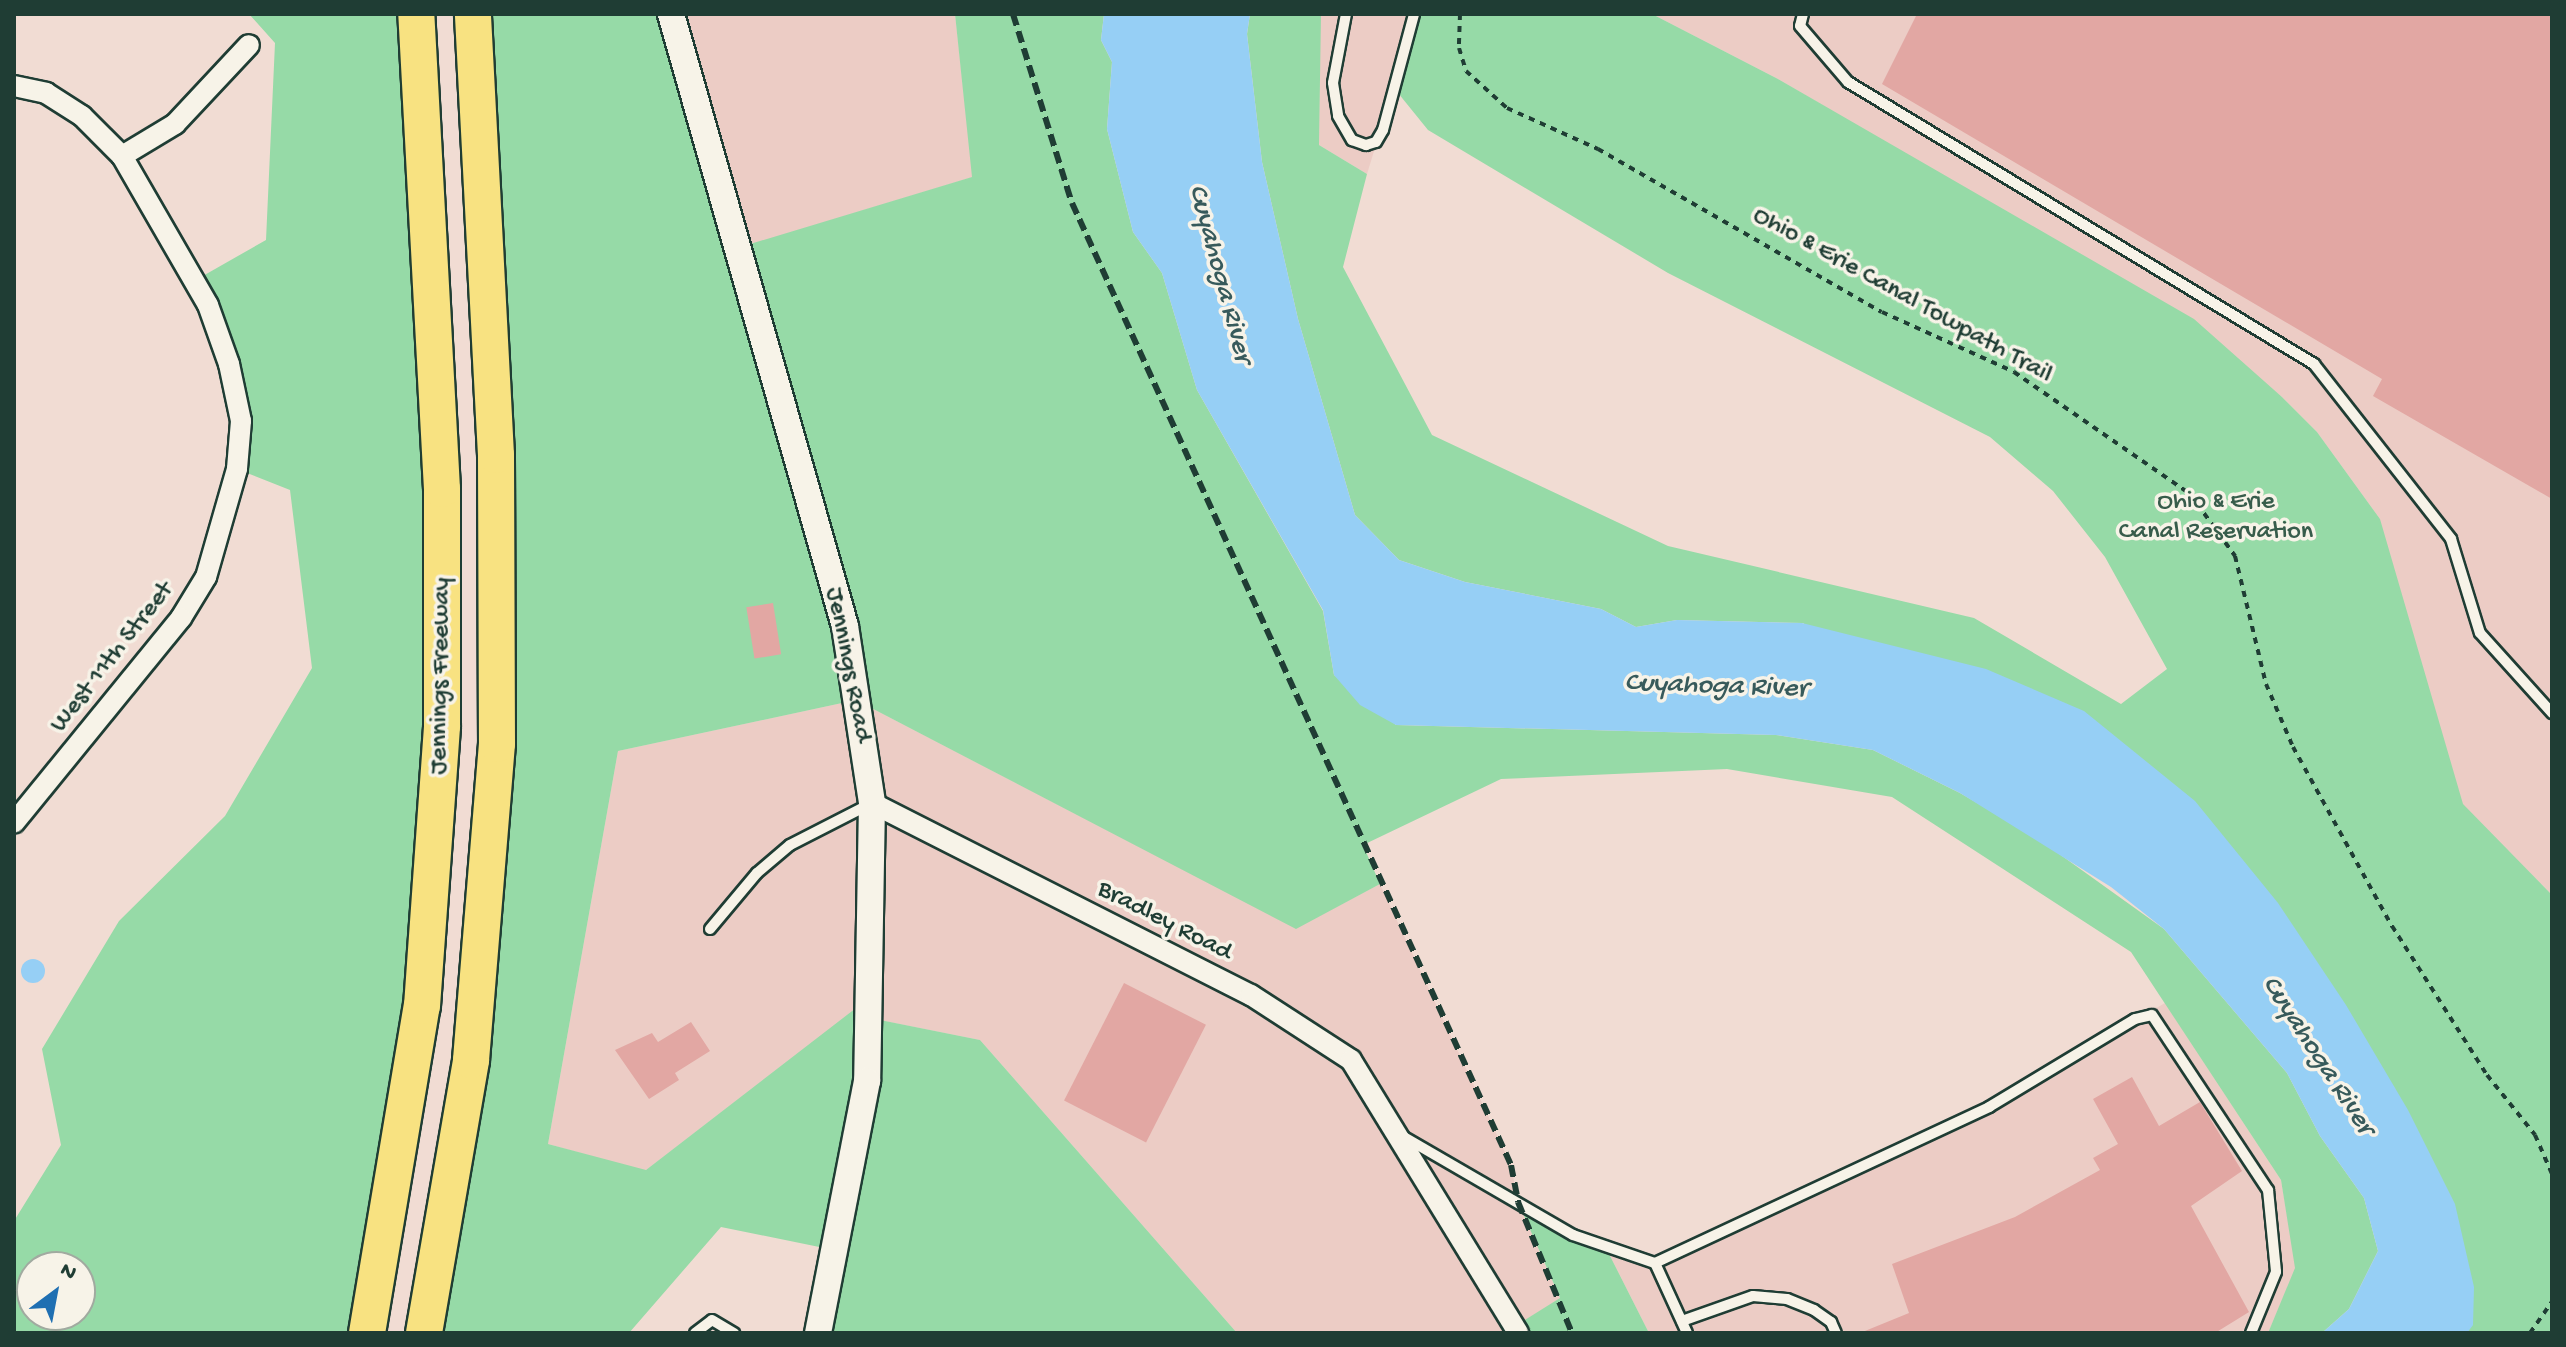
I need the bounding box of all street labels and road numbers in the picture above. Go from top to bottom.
street label: Ohio & Erie Canal Towpath Trail [1747,201,2057,391]
street label: West 11th Street [44,576,182,740]
street label: Jennings Freeway [425,577,459,775]
street label: Jennings Road [817,585,877,745]
street label: Bradley Road [1091,875,1237,969]

